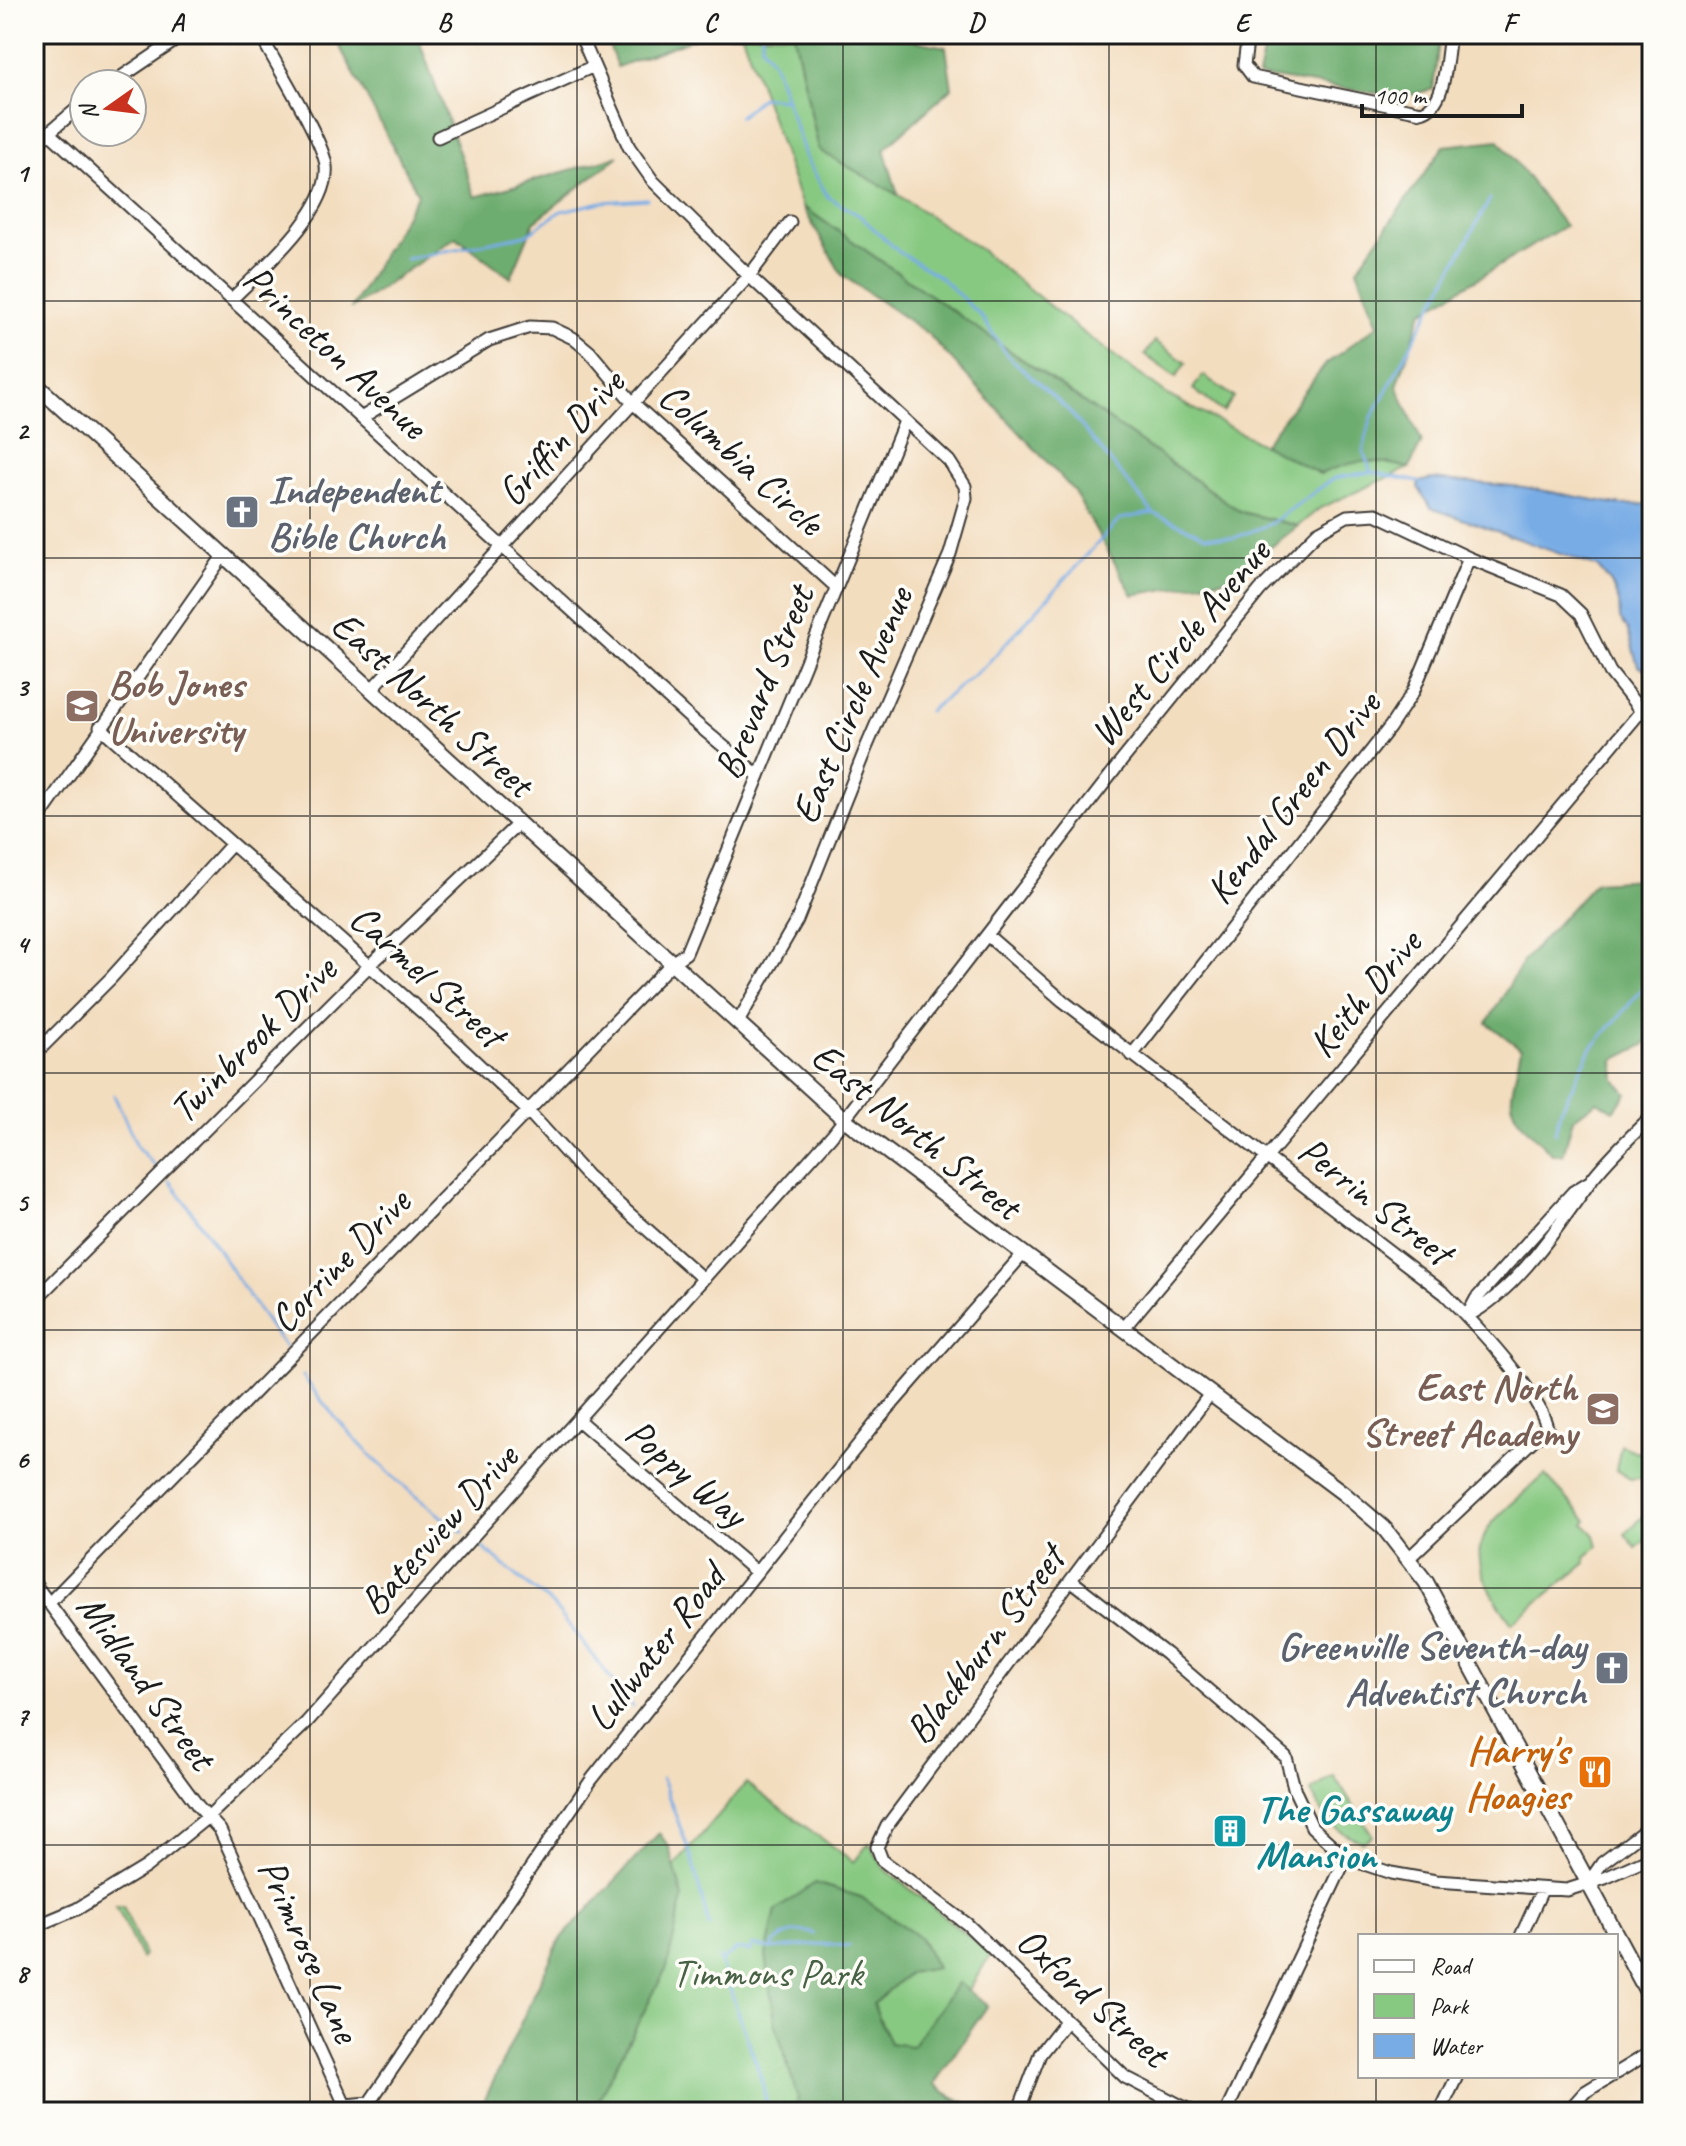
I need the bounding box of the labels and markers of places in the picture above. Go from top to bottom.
place label: Independent Bible Church [268,465,447,561]
church icon: Independent Bible Church [223,493,261,531]
place label: Bob Jones University [108,659,248,755]
school or university icon: Bob Jones University [63,687,101,725]
place label: East North Street Academy [1362,1362,1580,1458]
school or university icon: East North Street Academy [1584,1390,1622,1428]
place label: Greenville Seventh-day Adventist Church [1278,1621,1589,1717]
church icon: Greenville Seventh-day Adventist Church [1593,1649,1631,1687]
place label: Harry's Hoagies [1465,1725,1573,1821]
restaurant icon: Harry's Hoagies [1576,1753,1614,1791]
place label: The Gassaway Mansion [1256,1784,1454,1880]
building icon: The Gassaway Mansion [1211,1812,1249,1850]

